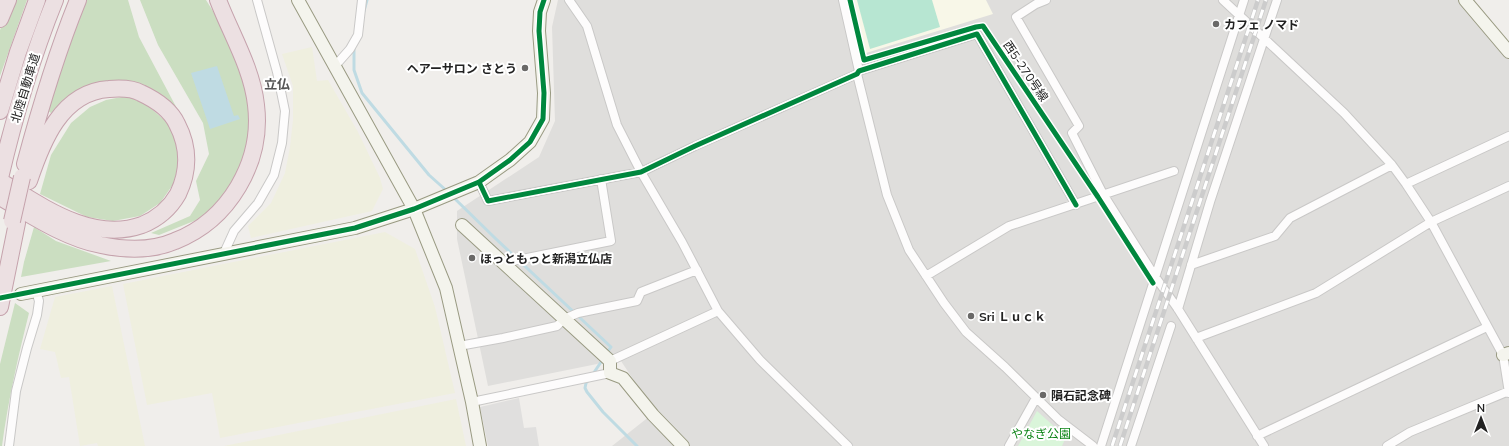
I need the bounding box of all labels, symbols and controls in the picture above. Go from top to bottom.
place label: カフェ ノマド [1224,17,1299,32]
marker: カフェ ノマド [1211,19,1221,29]
street label: 西5-270号線 [1000,38,1052,104]
street label: 北陸自動車道 [7,51,43,125]
place label: ヘアーサロン さとう [407,61,517,76]
marker: ヘアーサロン さとう [520,63,530,73]
district label: 立仏 [264,76,290,92]
place label: ほっともっと新潟立仏店 [480,251,612,266]
marker: ほっともっと新潟立仏店 [467,253,477,263]
place label: Sri Ｌｕｃｋ [979,309,1046,324]
marker: Sri Ｌｕｃｋ [966,311,976,321]
place label: 隕石記念碑 [1051,388,1111,403]
marker: 隕石記念碑 [1038,390,1048,400]
north arrow [1461,398,1501,438]
text: N [1477,401,1485,415]
park label: やなぎ公園 [1011,426,1071,441]

